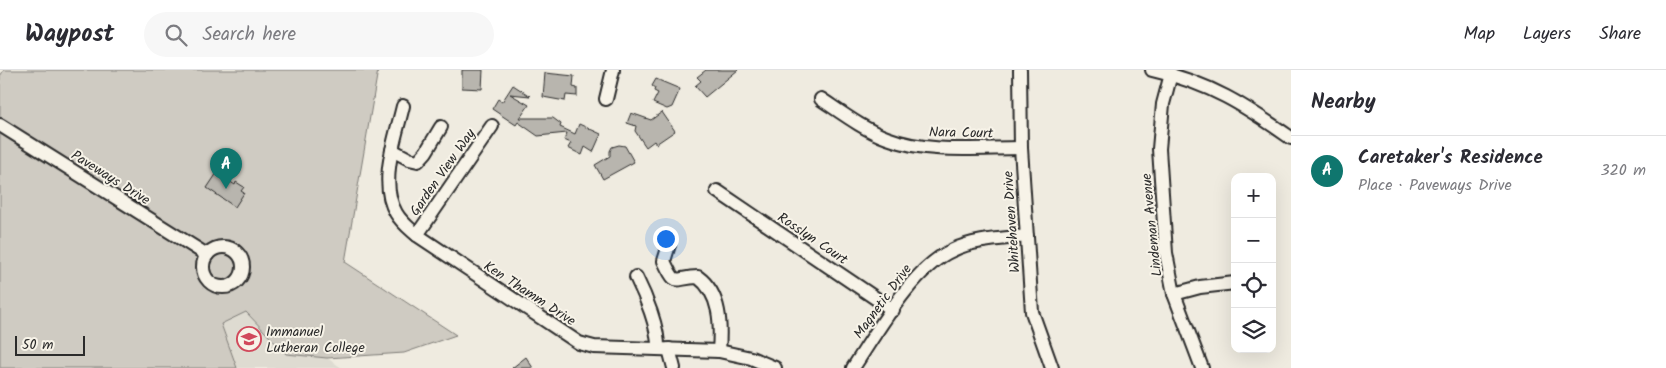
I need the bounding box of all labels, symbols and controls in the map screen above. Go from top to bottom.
search box [144,12,494,57]
text: Waypost [25,15,114,54]
text: Search here [202,20,296,50]
text: Map [1464,20,1495,49]
text: Layers [1523,20,1571,49]
text: Share [1599,20,1641,49]
icon: search [162,21,190,49]
text: Nearby [1311,86,1376,119]
street label: Nara Court [929,121,994,145]
street label: Garden View Way [404,124,481,221]
text: Caretaker's Residence [1358,143,1543,173]
street label: Paveways Drive [67,145,155,211]
pin: A [210,148,242,189]
text: A [1322,158,1332,183]
text: 320 m [1600,158,1646,183]
street label: Whitehaven Drive [997,170,1027,274]
street label: Lindeman Avenue [1136,171,1168,278]
map controls [1231,173,1276,353]
button: + [1231,173,1276,218]
text: Place · Paveways Drive [1358,173,1512,198]
street label: Rosslyn Court [773,207,853,271]
button: − [1231,218,1276,263]
your location [653,226,679,252]
street label: Ken Thamm Drive [479,256,581,332]
street label: Magnetic Drive [848,259,918,344]
button: locate [1231,263,1276,308]
button: layers [1231,308,1276,353]
place label: Immanuel Lutheran College [266,321,365,359]
school or university icon: Immanuel Lutheran College [236,326,262,352]
scale bar [15,333,85,356]
text: 50 m [22,334,53,356]

